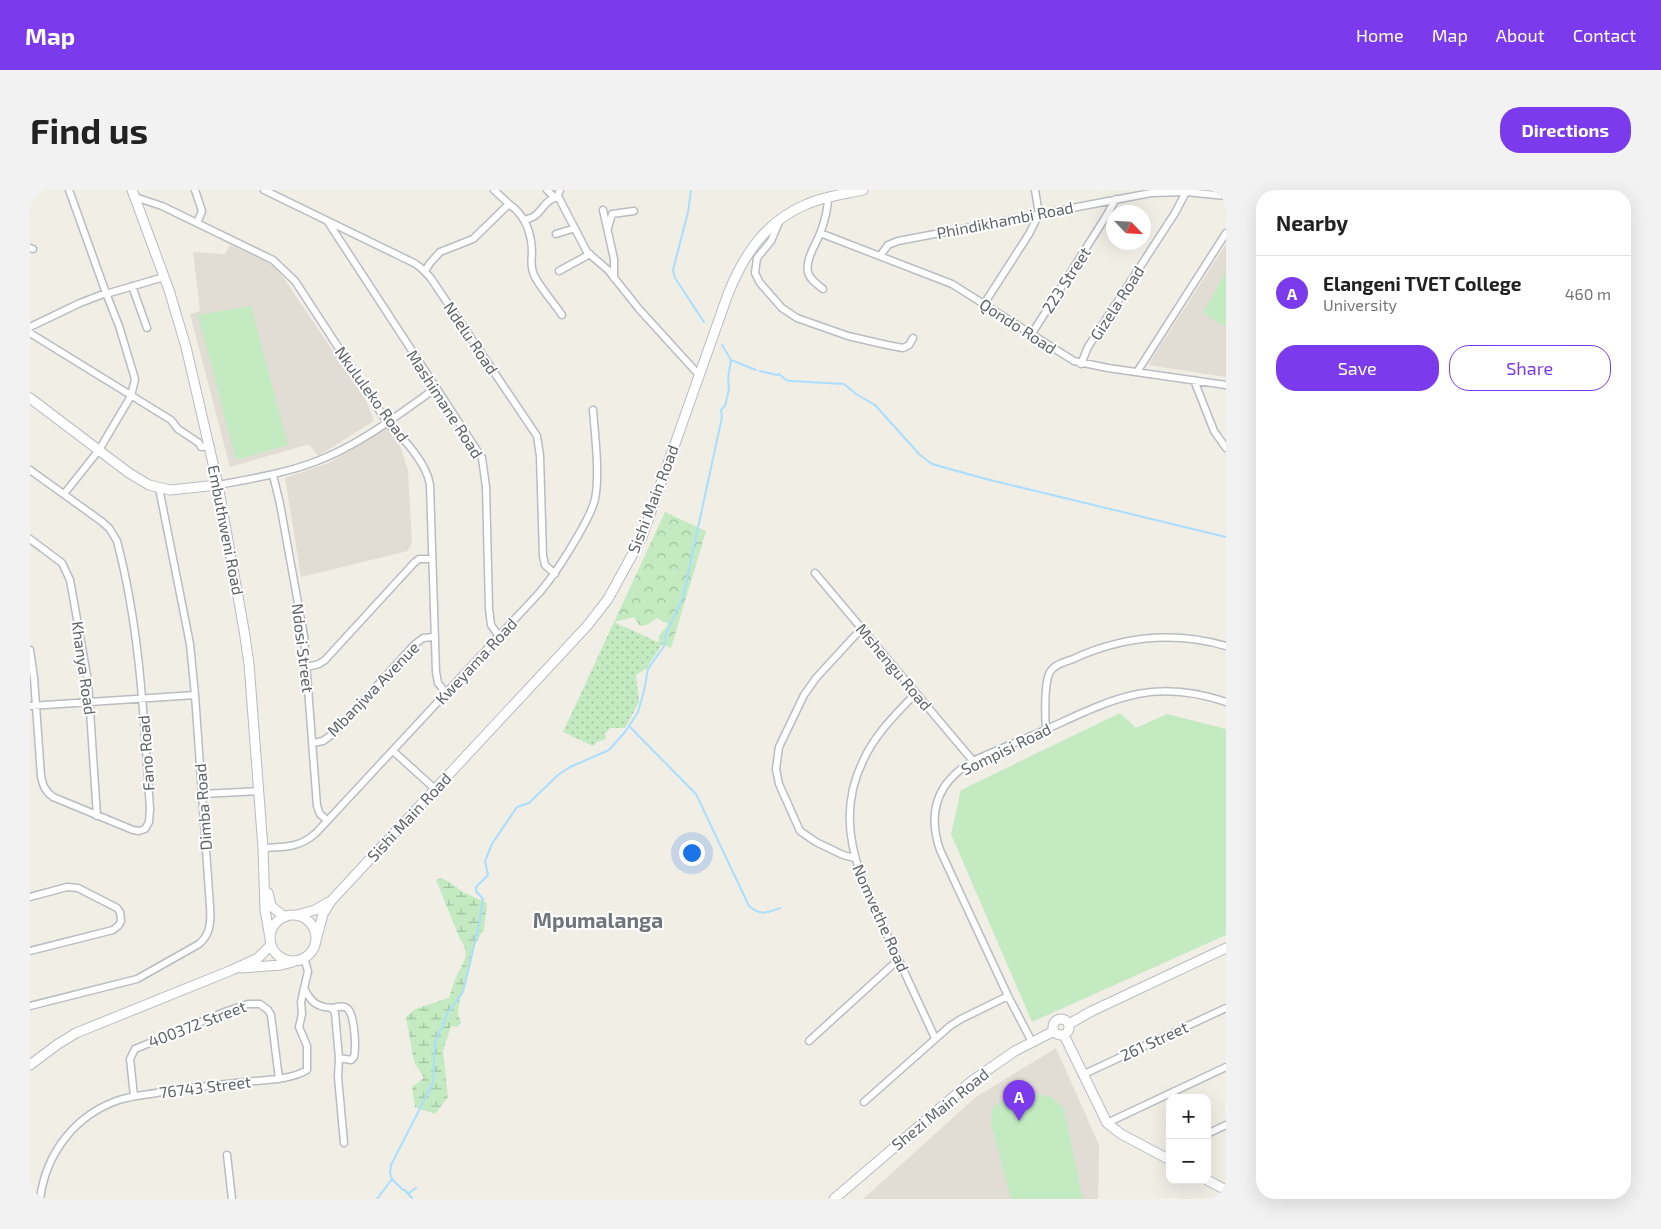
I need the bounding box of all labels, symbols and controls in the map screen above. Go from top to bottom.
text: Map [25,21,75,50]
text: Home [1356,24,1404,46]
text: Map [1432,24,1468,46]
text: About [1496,24,1545,46]
text: Contact [1573,24,1636,46]
button: Directions [1500,107,1631,153]
text: Find us [30,109,148,151]
street label: Phindikhambi Road [935,197,1075,242]
north arrow [1106,205,1151,250]
text: Nearby [1276,210,1348,235]
street label: 223 Street [1037,243,1094,316]
street label: Gizela Road [1086,262,1148,343]
text: Elangeni TVET College [1323,272,1521,295]
text: A [1287,284,1297,303]
text: 460 m [1565,284,1611,303]
street label: Qondo Road [976,294,1060,358]
text: University [1323,295,1397,314]
street label: Ndelu Road [440,298,503,378]
street label: Nkululeko Road [331,342,413,445]
button: Save [1276,345,1439,391]
button: Share [1449,345,1611,391]
street label: Mashimane Road [403,346,488,461]
street label: Sishi Main Road [623,442,682,556]
street label: Embuthweni Road [205,463,248,597]
street label: Ndosi Street [289,602,318,694]
street label: Kweyama Road [431,614,520,708]
street label: Mshengu Road [852,619,936,714]
street label: Khanya Road [69,620,100,716]
street label: Mbanjwa Avenue [323,637,423,741]
street label: Fano Road [133,715,158,792]
street label: Sompisi Road [958,719,1054,779]
street label: Dimba Road [190,763,215,851]
street label: Sishi Main Road [363,768,455,865]
your location [679,840,705,866]
street label: Nomvethe Road [849,861,914,975]
district label: Mpumalanga [533,907,663,932]
street label: 400372 Street [145,996,248,1051]
street label: 261 Street [1117,1017,1191,1064]
street label: Shezi Main Road [887,1064,992,1153]
street label: 76743 Street [158,1071,252,1102]
pin: A [1003,1080,1035,1121]
map controls [1166,1094,1211,1184]
button: + [1166,1094,1211,1139]
button: − [1166,1139,1211,1184]

